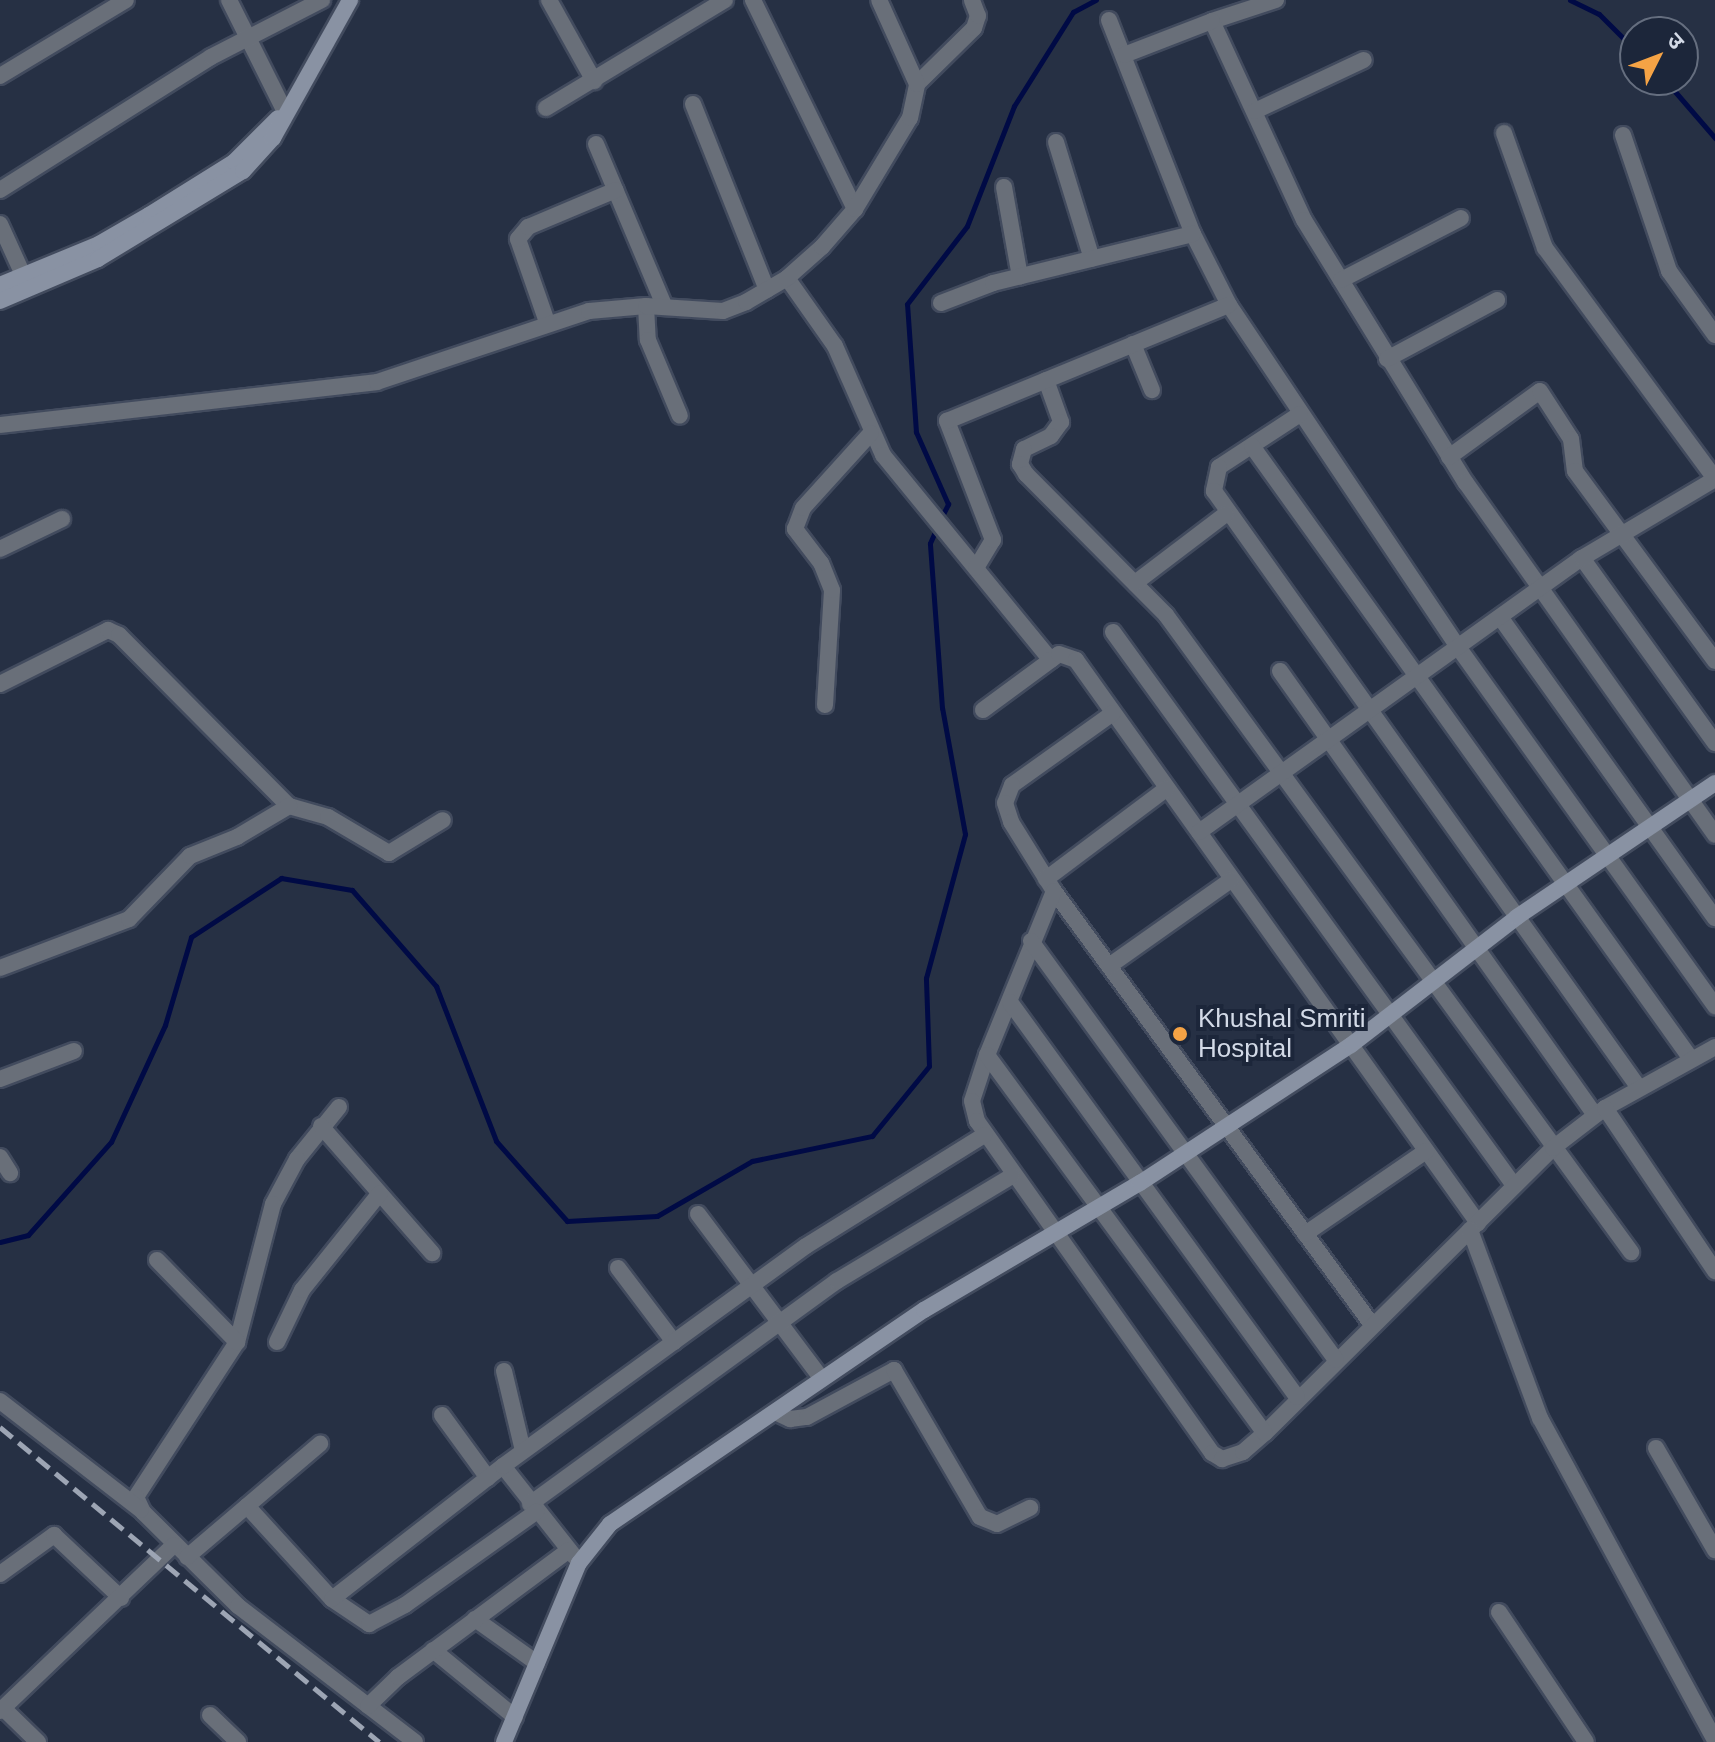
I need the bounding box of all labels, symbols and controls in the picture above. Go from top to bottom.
north arrow [1619,16,1699,96]
text: उ [1662,28,1689,54]
place label: Khushal Smriti Hospital [1198,1003,1366,1064]
marker: Khushal Smriti Hospital [1169,1023,1191,1045]

